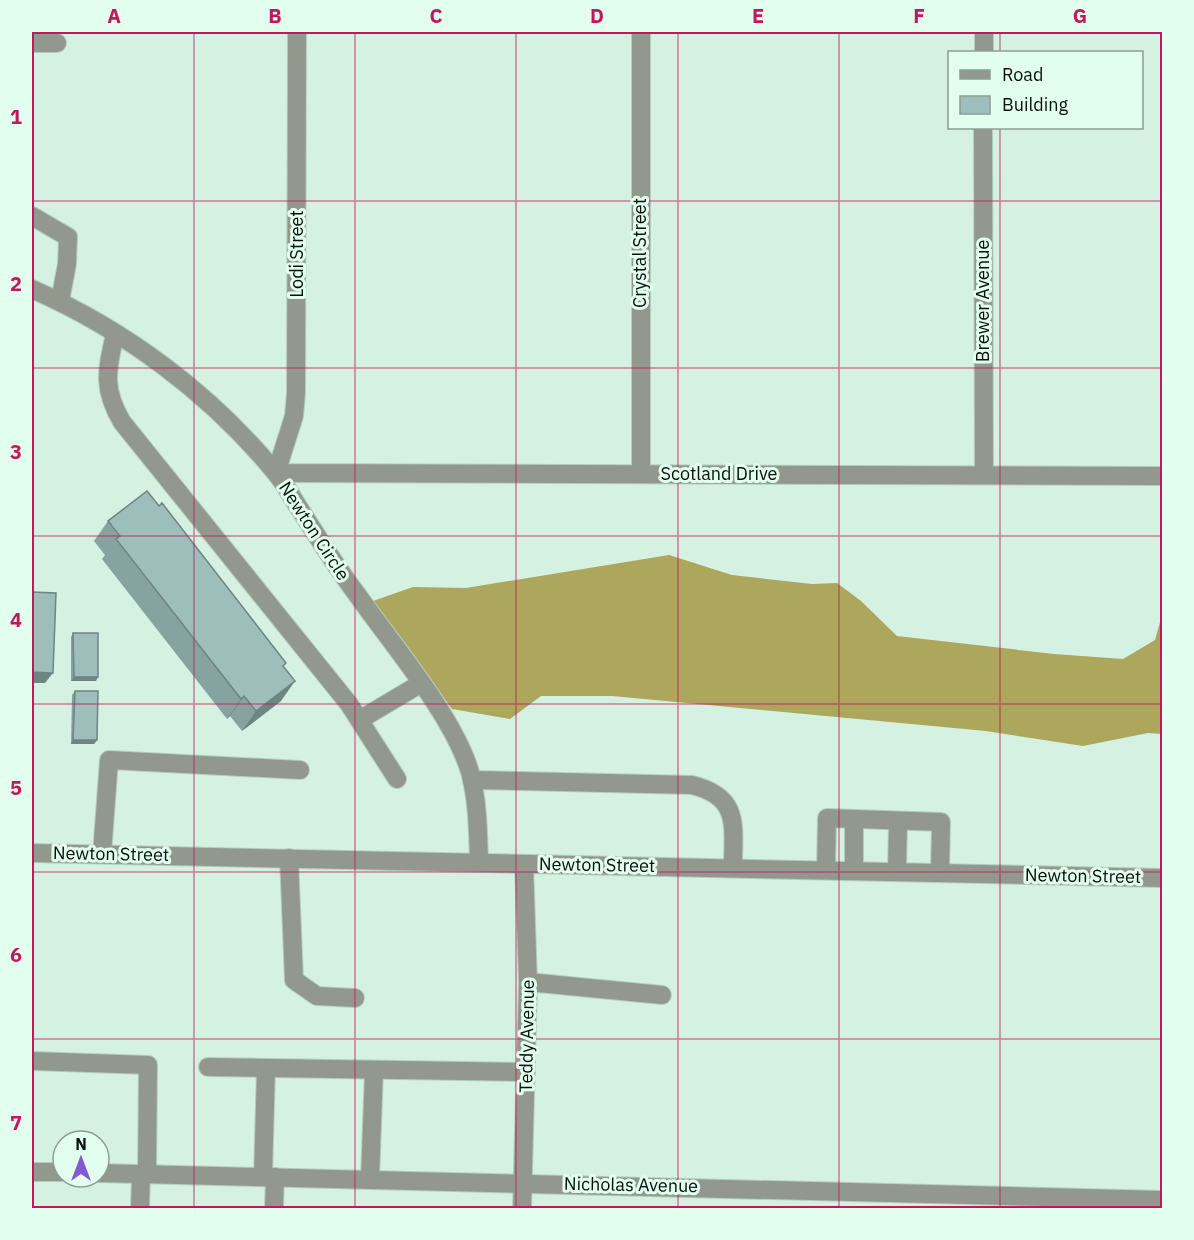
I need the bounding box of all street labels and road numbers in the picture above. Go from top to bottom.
street label: Crystal Street [628,198,651,308]
street label: Lodi Street [285,210,308,298]
street label: Brewer Avenue [971,240,994,362]
street label: Scotland Drive [661,462,778,485]
street label: Newton Circle [274,477,355,585]
street label: Newton Street [53,841,169,866]
street label: Newton Street [539,852,655,877]
street label: Newton Street [1025,863,1141,888]
street label: Teddy Avenue [514,979,539,1093]
street label: Nicholas Avenue [564,1172,698,1197]

